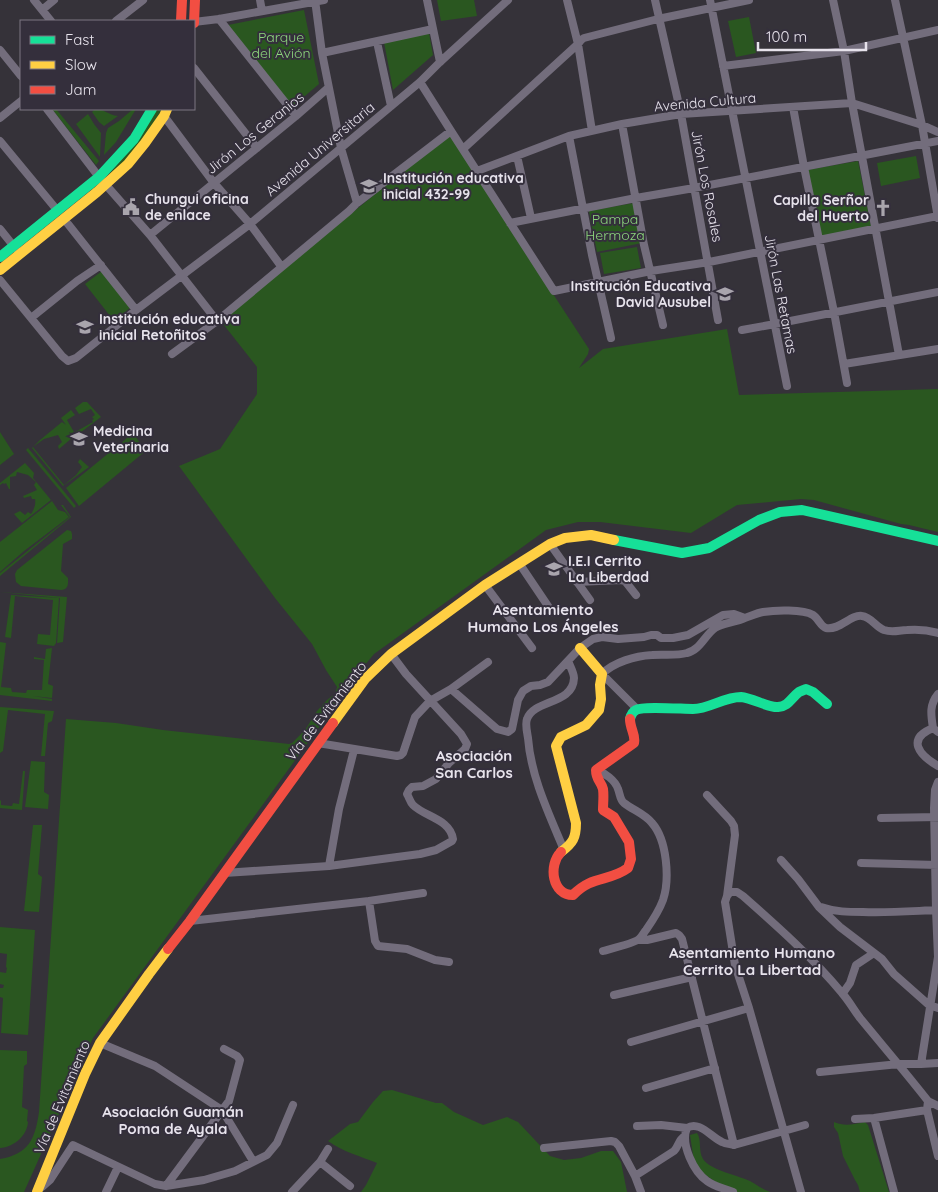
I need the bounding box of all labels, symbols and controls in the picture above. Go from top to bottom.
legend [20,20,195,110]
scale bar [758,20,866,52]
text: 100 m [766,27,807,46]
park label: Parque del Avión [251,28,311,62]
text: Fast [65,30,94,49]
text: Slow [65,55,97,74]
text: Jam [65,80,96,99]
street label: Jirón Los Geranios [203,88,307,178]
street label: Avenida Cultura [653,89,757,115]
street label: Avenida Universitaria [262,98,378,200]
street label: Jirón Los Rosales [687,129,727,243]
place label: Institución educativa inicial 432-99 [383,169,524,203]
school or university icon: Institución educativa inicial 432-99 [359,176,379,196]
place label: Chungui oficina de enlace [145,190,249,224]
place label: Capilla Serñor del Huerto [773,191,869,225]
public building icon: Chungui oficina de enlace [121,197,141,217]
church icon: Capilla Serñor del Huerto [873,198,893,218]
park label: Pampa Hermoza [585,210,645,244]
street label: Jirón Las Retamas [761,233,801,355]
place label: Institución Educativa David Ausubel [571,277,711,311]
school or university icon: Institución Educativa David Ausubel [715,284,735,304]
place label: Institución educativa inicial Retoñitos [99,310,240,344]
school or university icon: Institución educativa inicial Retoñitos [75,317,95,337]
place label: Medicina Veterinaria [93,422,169,456]
school or university icon: Medicina Veterinaria [69,429,89,449]
place label: I.E.I Cerrito La Liberdad [568,552,649,586]
school or university icon: I.E.I Cerrito La Liberdad [544,559,564,579]
district label: Asentamiento Humano Los Ángeles [467,600,619,636]
street label: Vía de Evitamiento [282,658,370,764]
district label: Asociación San Carlos [435,746,513,782]
district label: Asentamiento Humano Cerrito La Libertad [669,943,835,979]
street label: Vía de Evitamiento [30,1038,94,1156]
district label: Asociación Guamán Poma de Ayala [102,1102,244,1138]

